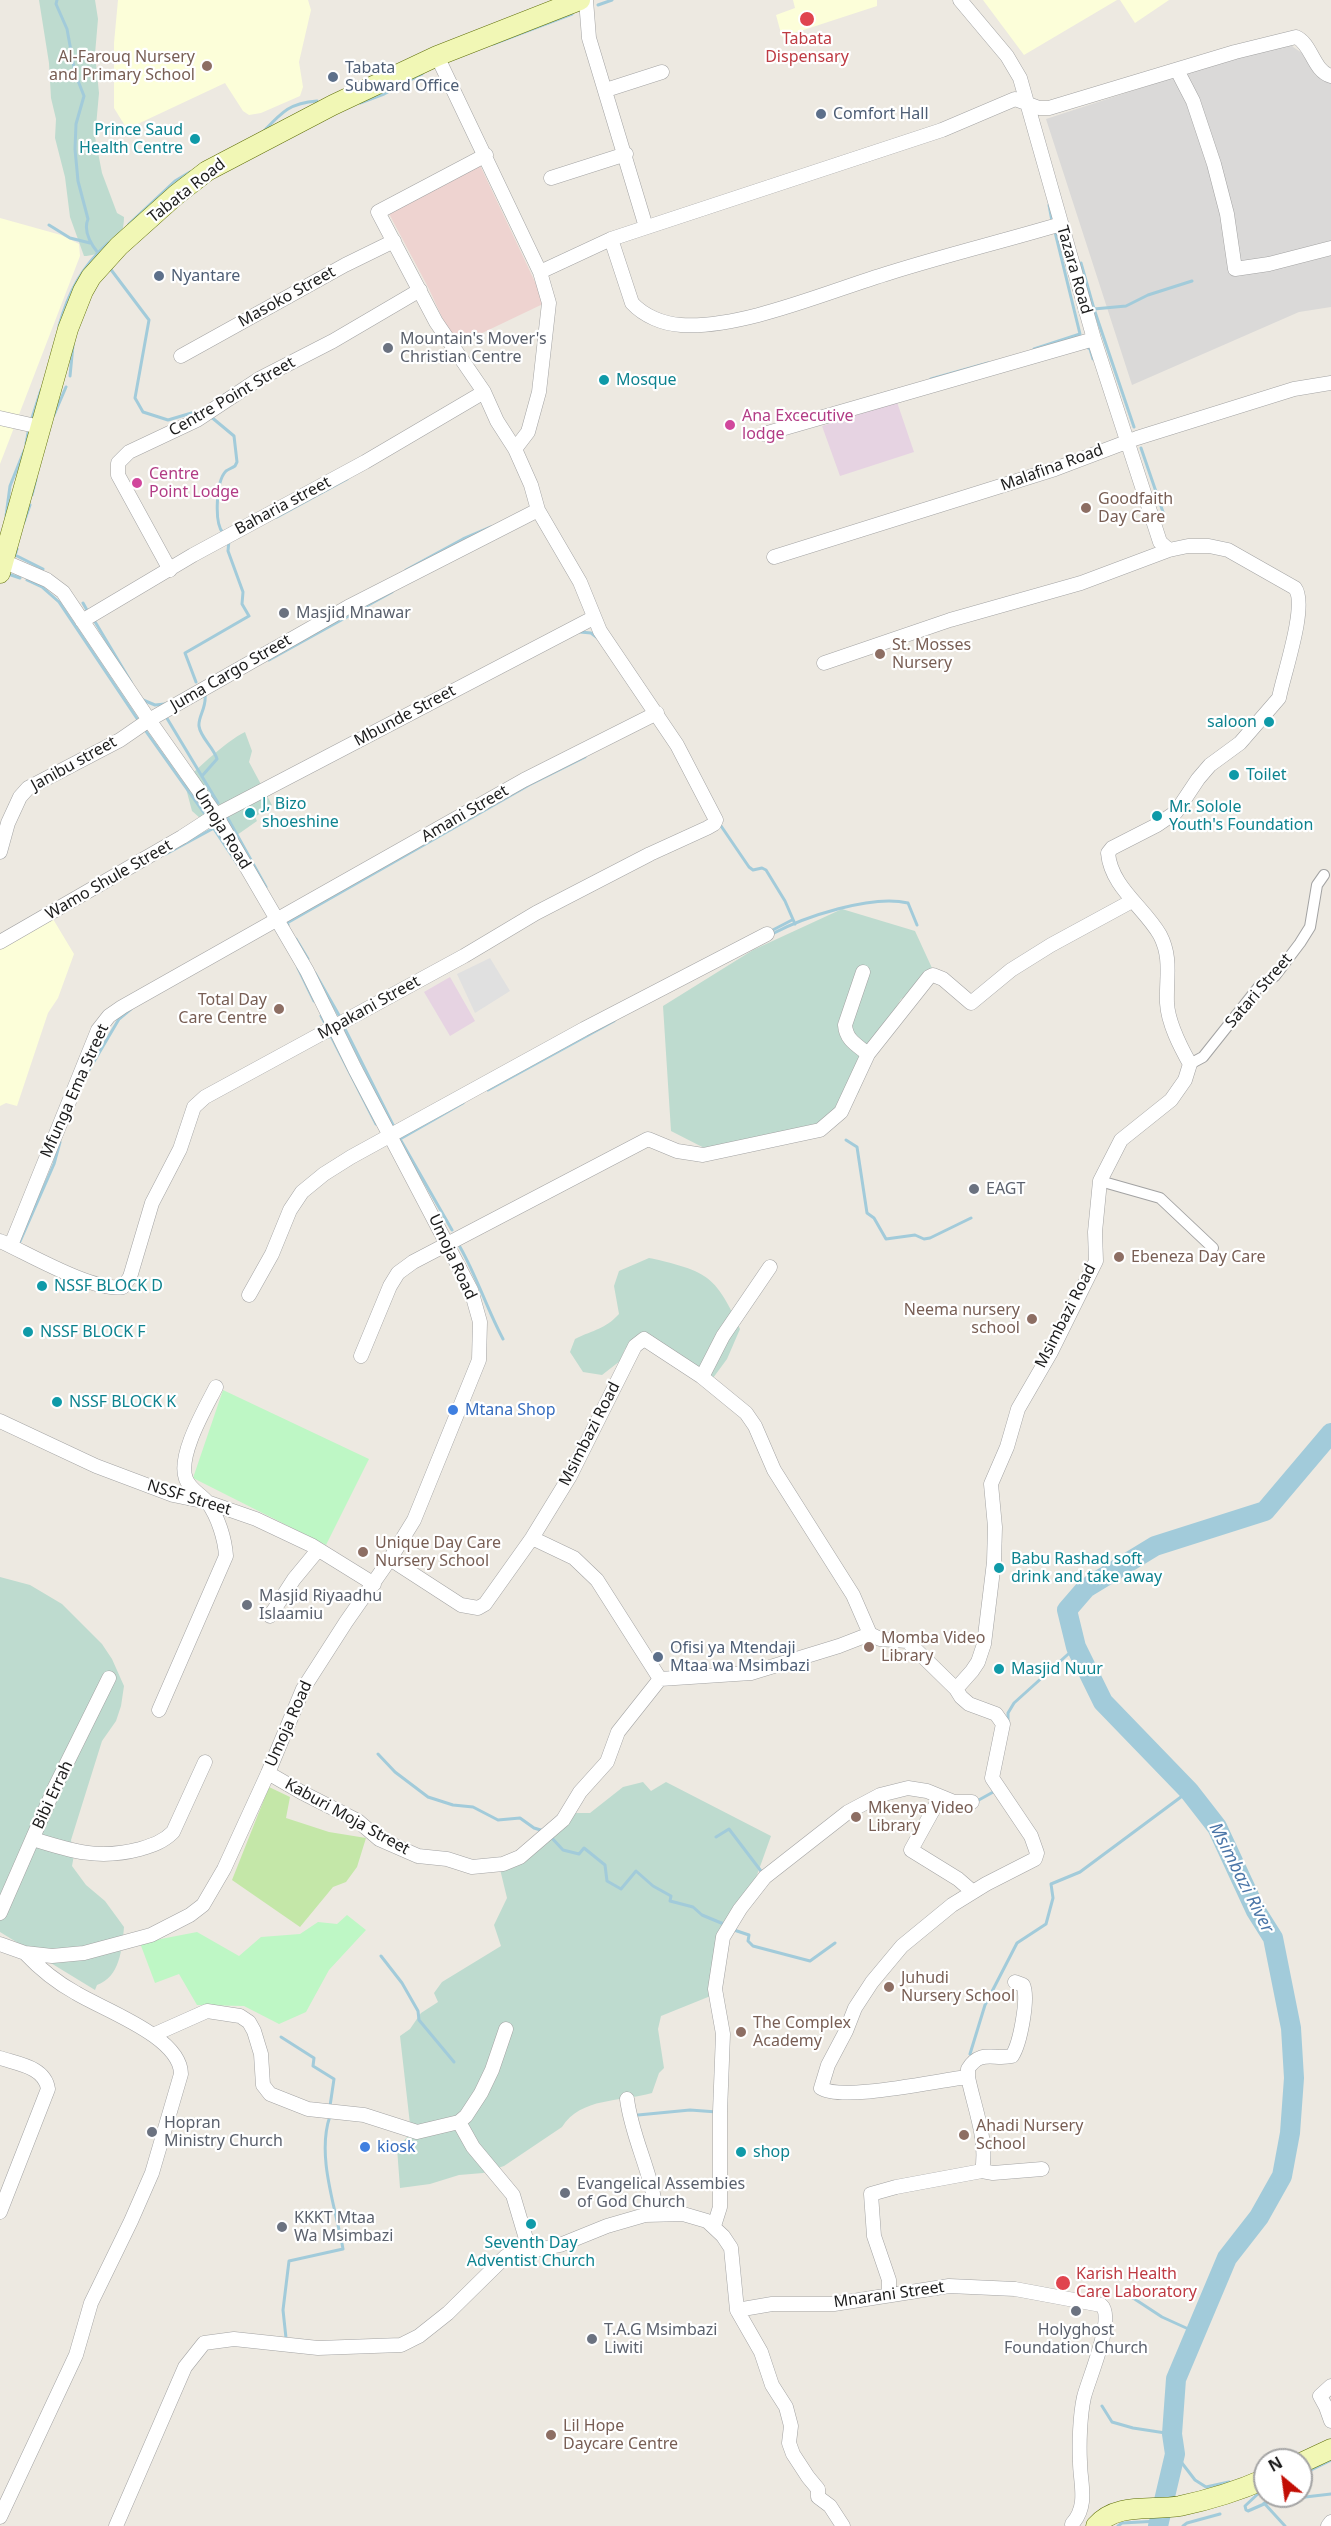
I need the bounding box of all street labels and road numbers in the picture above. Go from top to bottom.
street label: Tabata Road [145,155,229,227]
street label: Tazara Road [1052,224,1096,316]
street label: Masoko Street [235,262,339,332]
street label: Centre Point Street [166,353,298,441]
street label: Malafina Road [998,441,1106,495]
street label: Baharia street [232,473,334,539]
street label: Juma Cargo Street [167,631,295,715]
street label: Mbunde Street [351,681,459,751]
street label: Janibu street [28,733,120,795]
street label: Amani Street [418,781,512,847]
street label: Umoja Road [189,785,255,873]
street label: Wamo Shule Street [42,836,176,924]
street label: Satari Street [1222,950,1296,1032]
street label: Mpakani Street [315,972,423,1044]
street label: Mfunga Ema Street [37,1021,113,1161]
street label: Umoja Road [424,1211,480,1303]
street label: Msimbazi Road [1031,1261,1101,1371]
street label: Msimbazi Road [555,1379,625,1489]
street label: NSSF Street [145,1476,233,1520]
street label: Umoja Road [262,1678,316,1770]
street label: Bibi Errah [29,1758,77,1832]
street label: Kaburi Moja Street [281,1775,413,1859]
street label: Mnarani Street [832,2278,946,2312]

